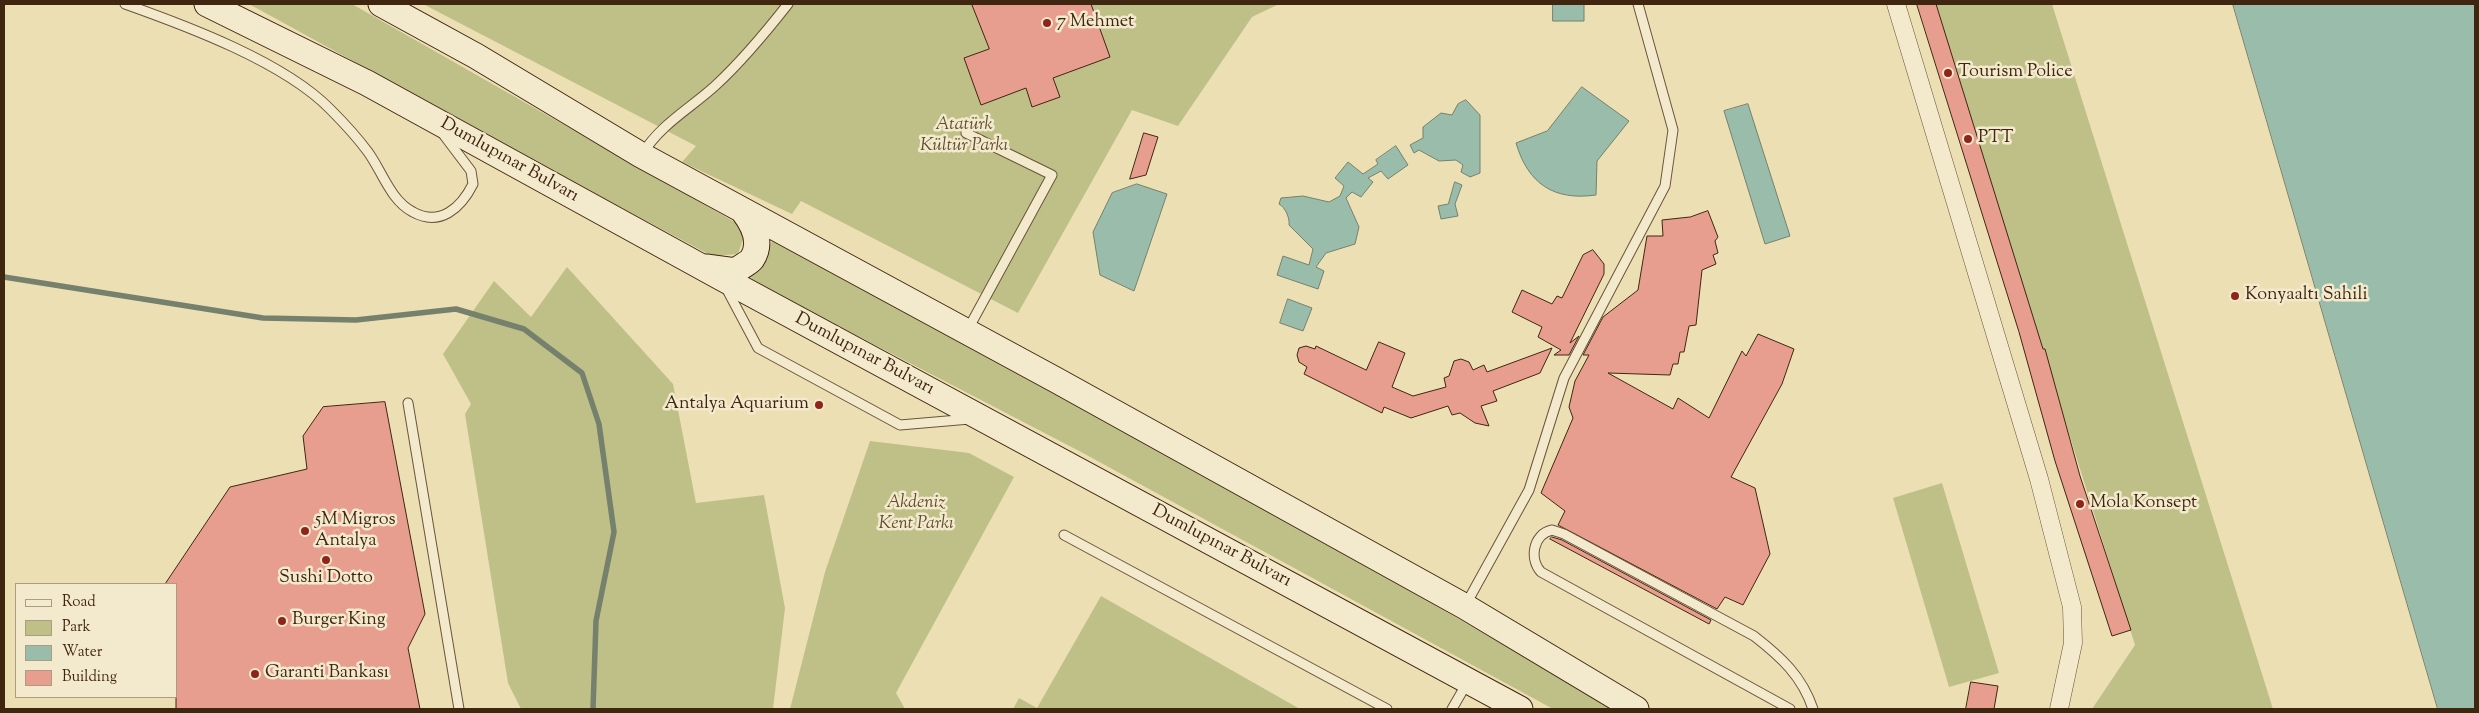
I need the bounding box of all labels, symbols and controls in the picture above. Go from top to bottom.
place label: 7 Mehmet [1057,12,1134,34]
marker: 7 Mehmet [1041,17,1053,29]
place label: Tourism Police [1958,62,2073,84]
marker: Tourism Police [1942,67,1954,79]
street label: Dumlupınar Bulvarı [436,114,582,208]
park label: Atatürk Kültür Parkı [920,115,1008,158]
place label: PTT [1978,128,2013,150]
marker: PTT [1962,133,1974,145]
place label: Konyaaltı Sahili [2245,285,2368,307]
marker: Konyaaltı Sahili [2229,290,2241,302]
street label: Dumlupınar Bulvarı [791,309,937,401]
place label: Antalya Aquarium [664,394,809,416]
marker: Antalya Aquarium [813,399,825,411]
park label: Akdeniz Kent Parkı [878,493,954,536]
place label: Mola Konsept [2090,493,2197,515]
marker: Mola Konsept [2074,498,2086,510]
street label: Dumlupınar Bulvarı [1148,501,1294,593]
place label: 5M Migros Antalya [315,510,396,552]
marker: 5M Migros Antalya [299,525,311,537]
marker: Sushi Dotto [320,554,332,566]
place label: Sushi Dotto [279,568,373,590]
legend [15,583,178,698]
text: Road [62,592,96,613]
place label: Burger King [292,610,386,632]
marker: Burger King [276,615,288,627]
text: Park [62,617,91,638]
text: Water [62,642,102,663]
place label: Garanti Bankası [265,663,389,685]
text: Building [62,667,117,688]
marker: Garanti Bankası [249,668,261,680]

